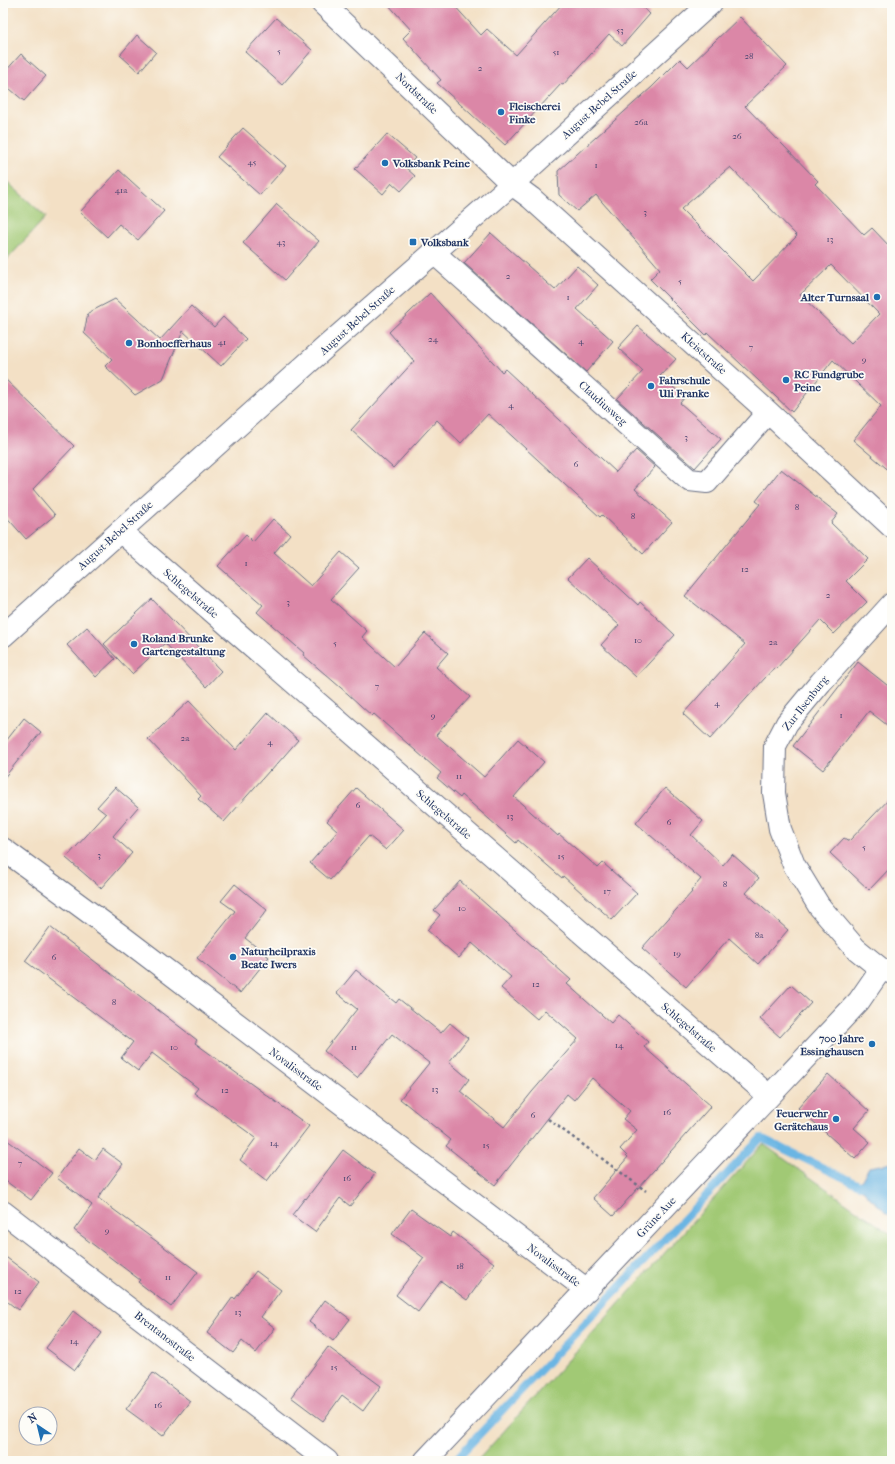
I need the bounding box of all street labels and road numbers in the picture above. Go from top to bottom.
street label: August-Bebel-Straße [558,67,640,142]
street label: Nordstraße [393,70,441,117]
street label: August-Bebel-Straße [316,283,398,358]
street label: Kleiststraße [678,330,730,378]
street label: Claudiusweg [576,378,630,428]
street label: August-Bebel-Straße [74,498,156,573]
street label: Schlegelstraße [161,566,221,621]
street label: Zur Ilsenburg [780,673,831,733]
street label: Schlegelstraße [414,787,474,842]
street label: Schlegelstraße [659,1000,719,1055]
street label: Novalisstraße [266,1045,325,1094]
street label: Grüne Aue [634,1194,679,1241]
street label: Novalisstraße [524,1241,583,1290]
street label: Brentanostraße [132,1309,198,1365]

